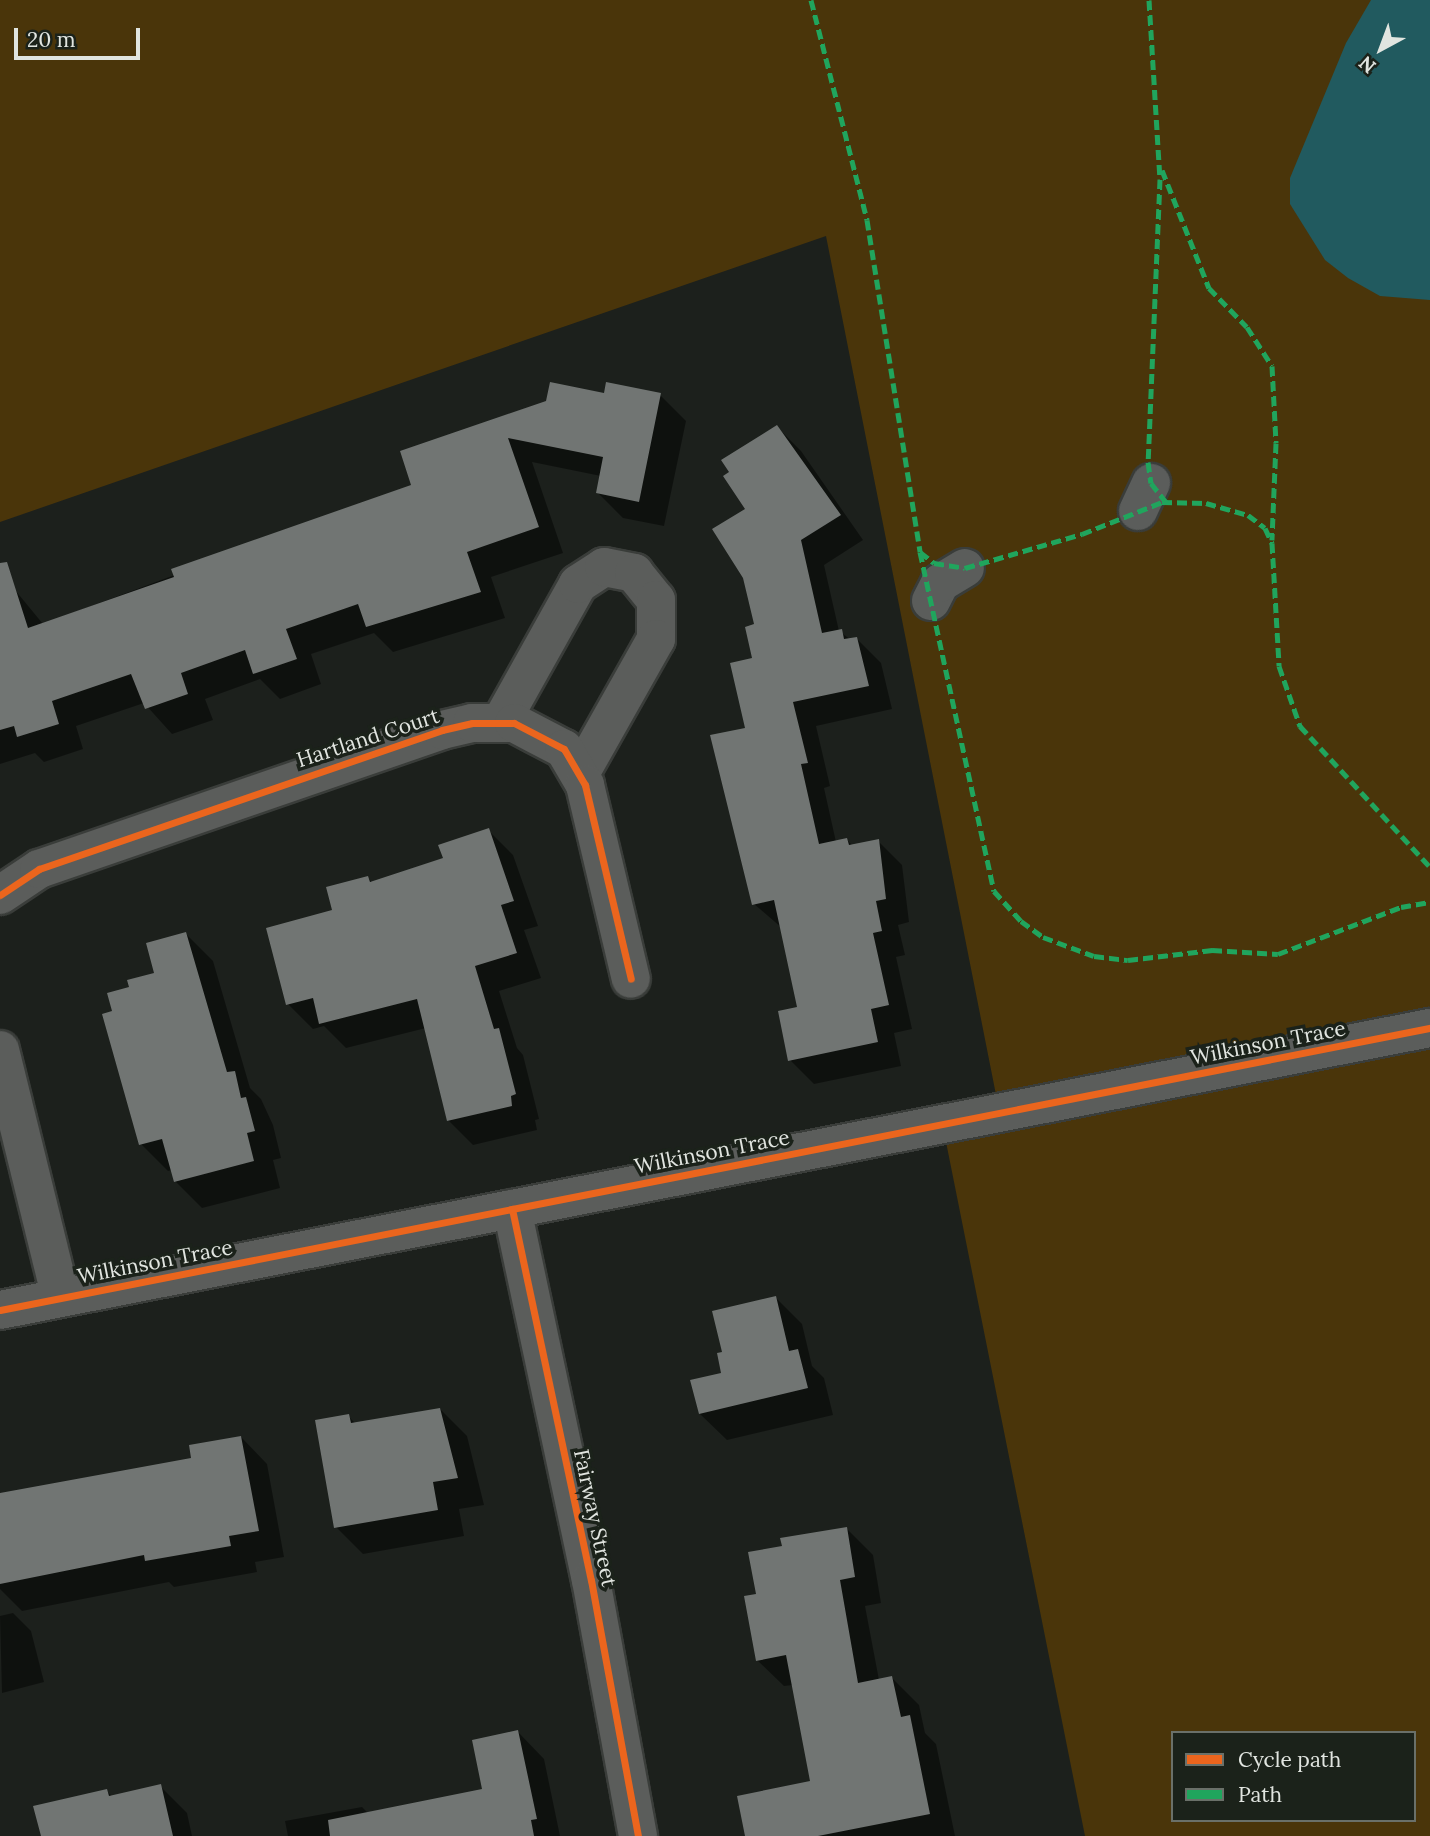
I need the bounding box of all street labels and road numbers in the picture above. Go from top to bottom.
street label: Hartland Court [293,703,443,773]
street label: Wilkinson Trace [1188,1016,1348,1070]
street label: Wilkinson Trace [632,1125,792,1179]
street label: Wilkinson Trace [75,1235,235,1289]
street label: Fairway Street [568,1447,622,1589]

